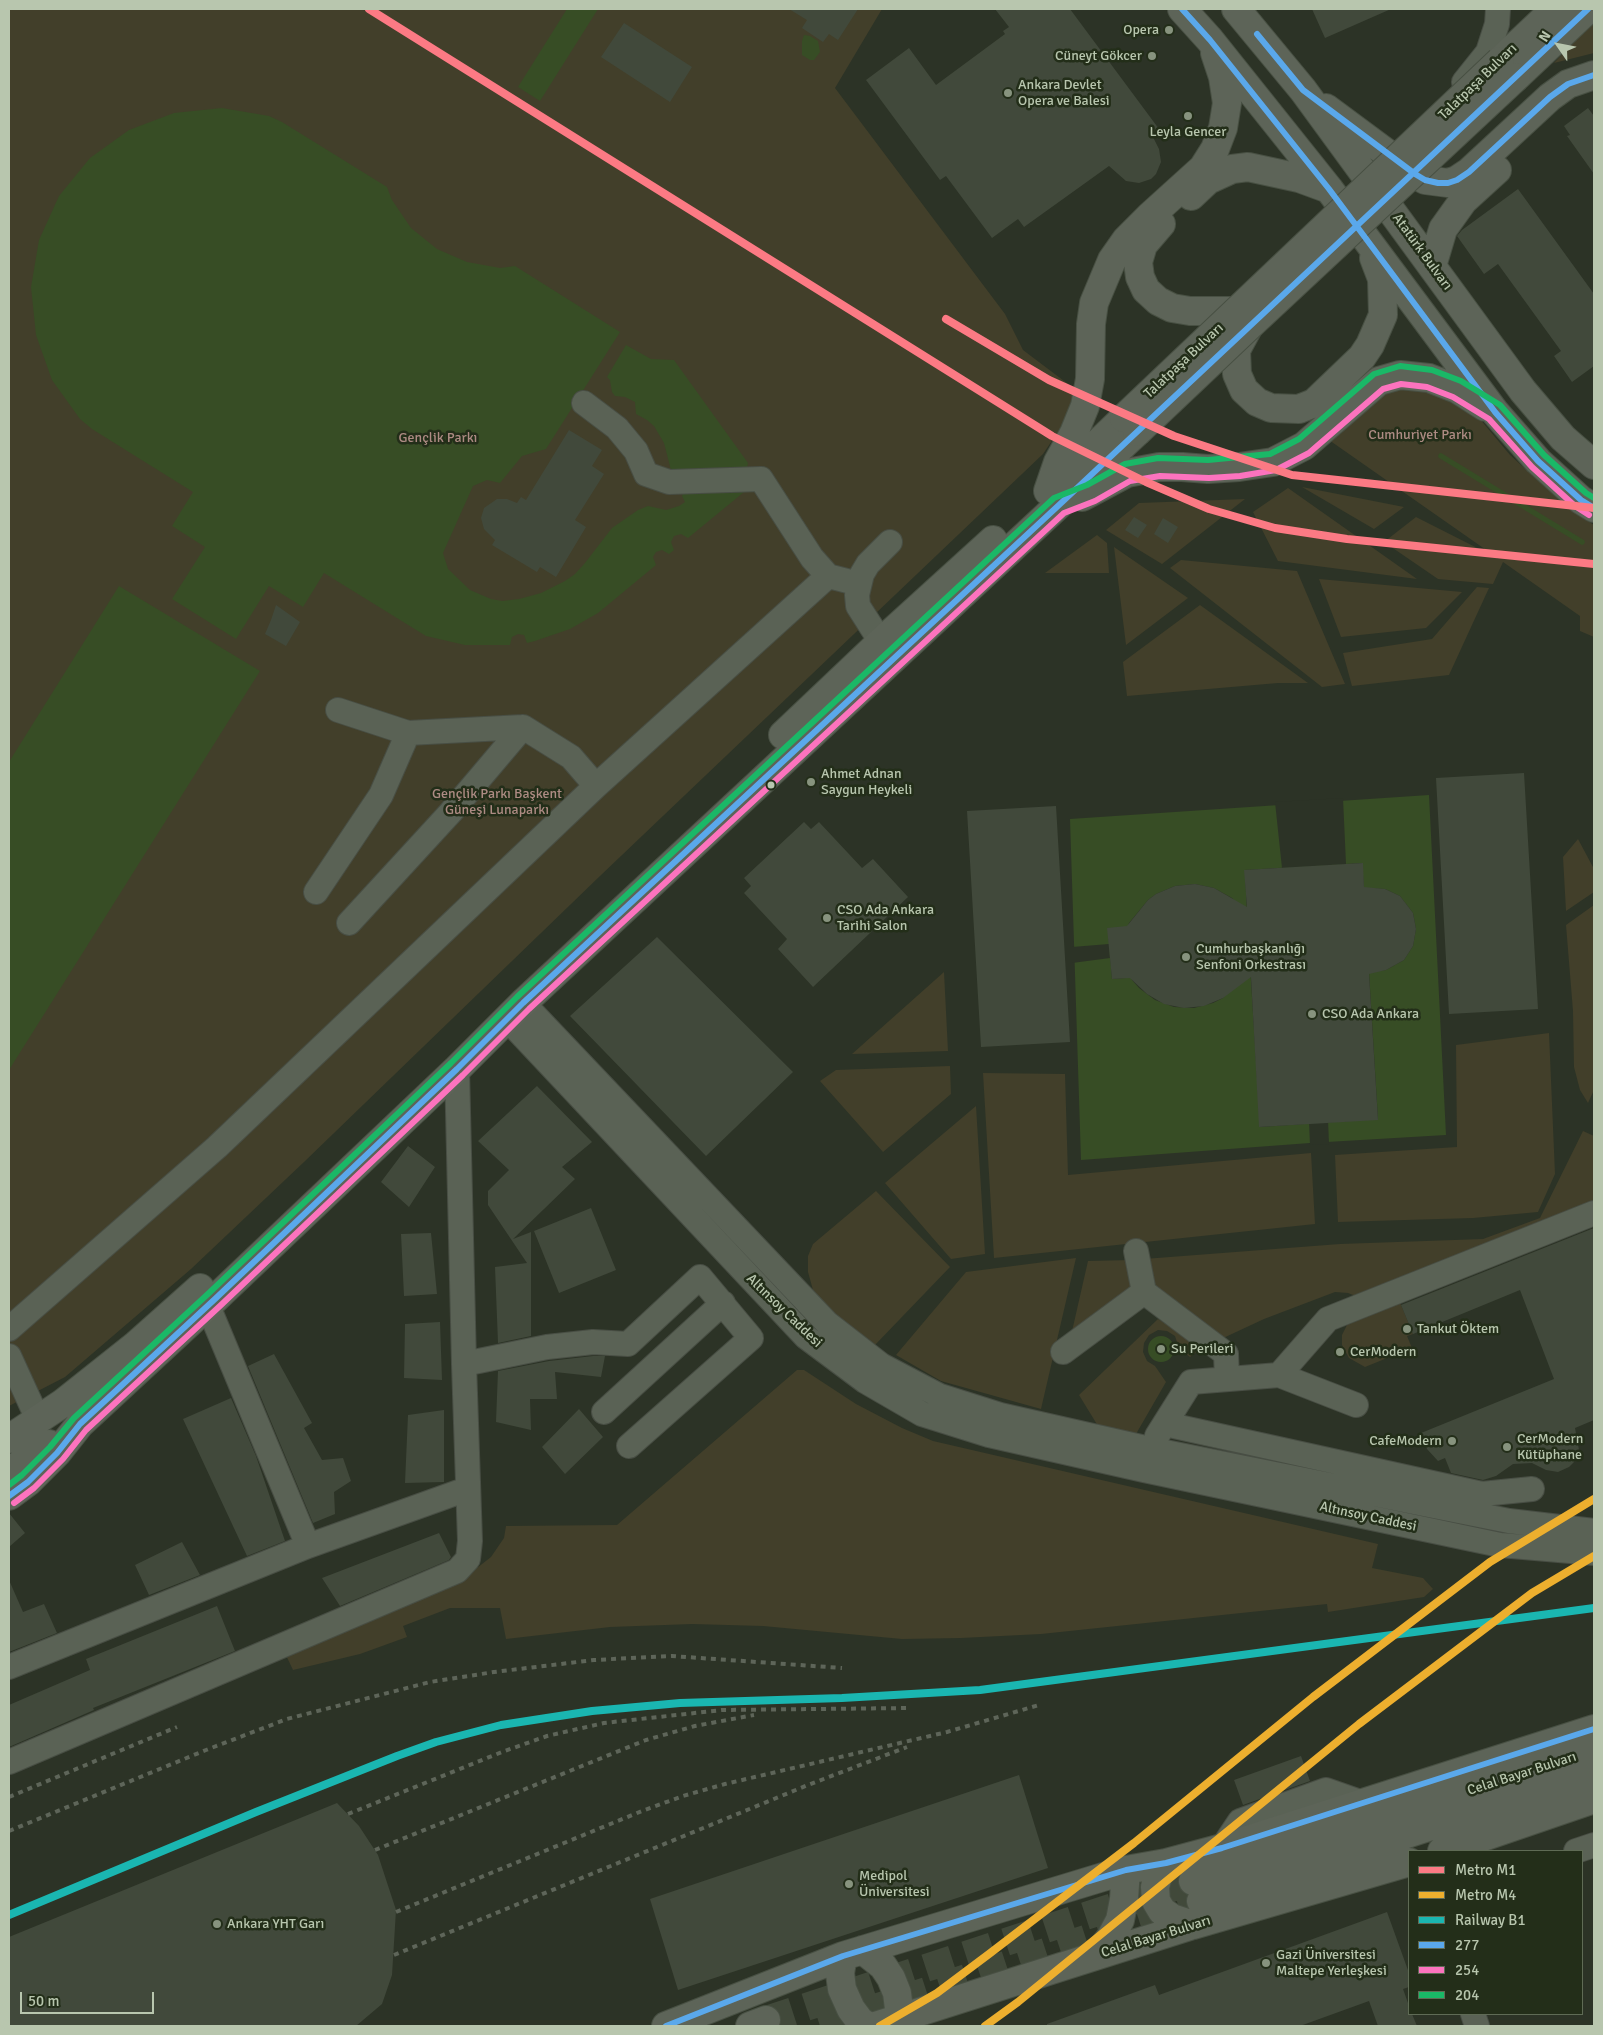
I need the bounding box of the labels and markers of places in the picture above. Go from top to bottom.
place label: Opera [1123,22,1159,38]
marker: Opera [1163,24,1175,36]
place label: Cüneyt Gökcer [1055,48,1142,64]
marker: Cüneyt Gökcer [1146,50,1158,62]
place label: Ankara Devlet Opera ve Balesi [1018,77,1110,110]
marker: Ankara Devlet Opera ve Balesi [1002,87,1014,99]
marker: Leyla Gencer [1182,110,1194,122]
place label: Leyla Gencer [1150,124,1226,140]
place label: Ahmet Adnan Saygun Heykeli [821,766,912,799]
marker: Ahmet Adnan Saygun Heykeli [805,776,817,788]
unlabelled marker [766,780,776,790]
place label: CSO Ada Ankara Tarihi Salon [837,902,934,934]
marker: CSO Ada Ankara Tarihi Salon [821,912,833,924]
place label: Cumhurbaşkanlığı Senfoni Orkestrası [1196,941,1306,974]
marker: Cumhurbaşkanlığı Senfoni Orkestrası [1180,951,1192,963]
place label: CSO Ada Ankara [1322,1006,1419,1022]
marker: CSO Ada Ankara [1306,1008,1318,1020]
place label: Tankut Öktem [1417,1321,1499,1337]
marker: Tankut Öktem [1401,1323,1413,1335]
place label: Su Perileri [1171,1341,1233,1357]
marker: Su Perileri [1155,1343,1167,1355]
place label: CerModern [1350,1344,1416,1360]
marker: CerModern [1334,1346,1346,1358]
place label: CerModern Kütüphane [1517,1431,1583,1464]
place label: CafeModern [1369,1433,1442,1449]
marker: CafeModern [1446,1435,1458,1447]
marker: CerModern Kütüphane [1501,1441,1513,1453]
place label: Medipol Üniversitesi [859,1868,930,1900]
marker: Medipol Üniversitesi [843,1878,855,1890]
place label: Ankara YHT Garı [227,1916,324,1932]
marker: Ankara YHT Garı [211,1918,223,1930]
place label: Gazi Üniversitesi Maltepe Yerleşkesi [1276,1947,1387,1980]
marker: Gazi Üniversitesi Maltepe Yerleşkesi [1260,1957,1272,1969]

